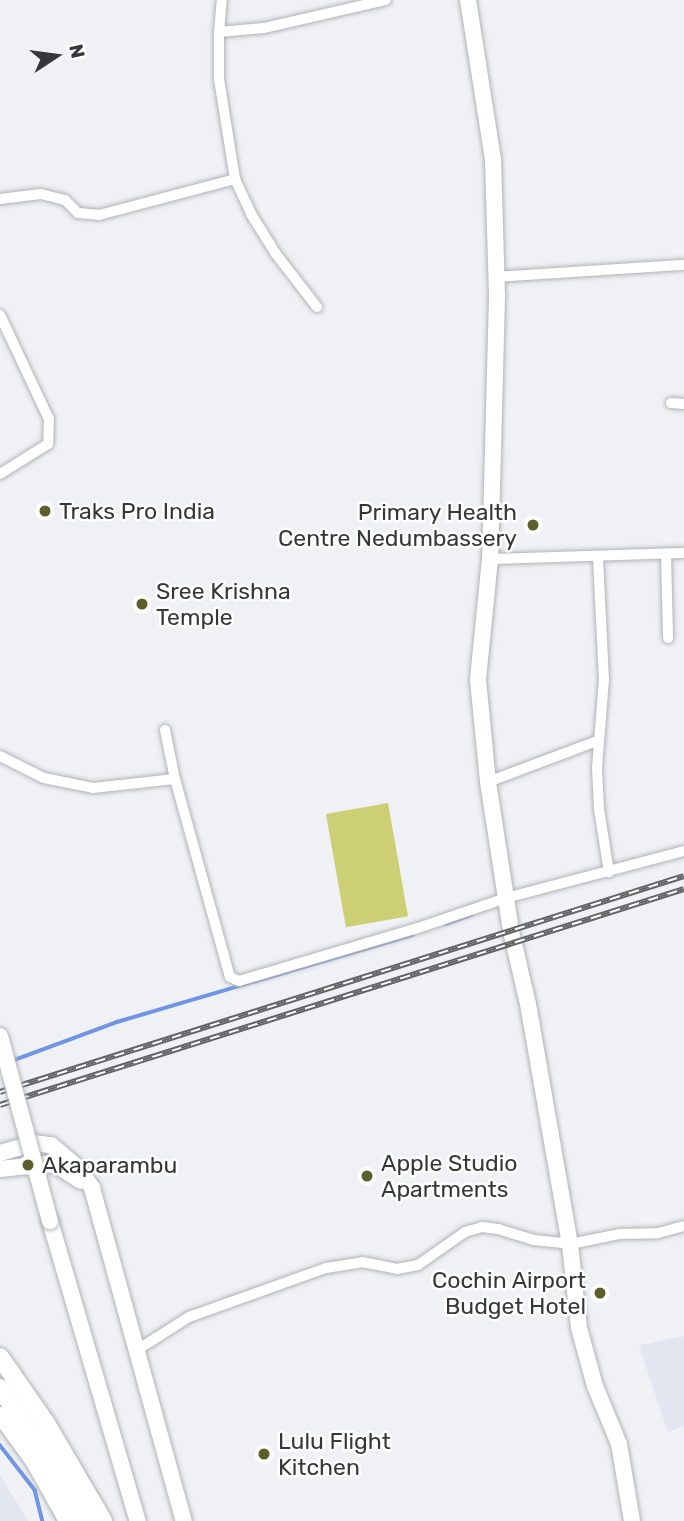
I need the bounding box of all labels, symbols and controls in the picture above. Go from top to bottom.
north arrow [21,21,91,91]
text: N [64,42,90,60]
place label: Traks Pro India [59,497,215,525]
place label: Primary Health Centre Nedumbassery [278,498,517,552]
marker: Traks Pro India [37,503,53,519]
marker: Primary Health Centre Nedumbassery [523,515,543,535]
place label: Sree Krishna Temple [156,577,291,631]
marker: Sree Krishna Temple [134,596,150,612]
place label: Apple Studio Apartments [381,1149,518,1203]
place label: Akaparambu [42,1151,177,1179]
marker: Akaparambu [20,1157,36,1173]
marker: Apple Studio Apartments [359,1168,375,1184]
place label: Cochin Airport Budget Hotel [431,1266,586,1320]
marker: Cochin Airport Budget Hotel [592,1285,608,1301]
place label: Lulu Flight Kitchen [278,1427,391,1481]
marker: Lulu Flight Kitchen [256,1446,272,1462]

